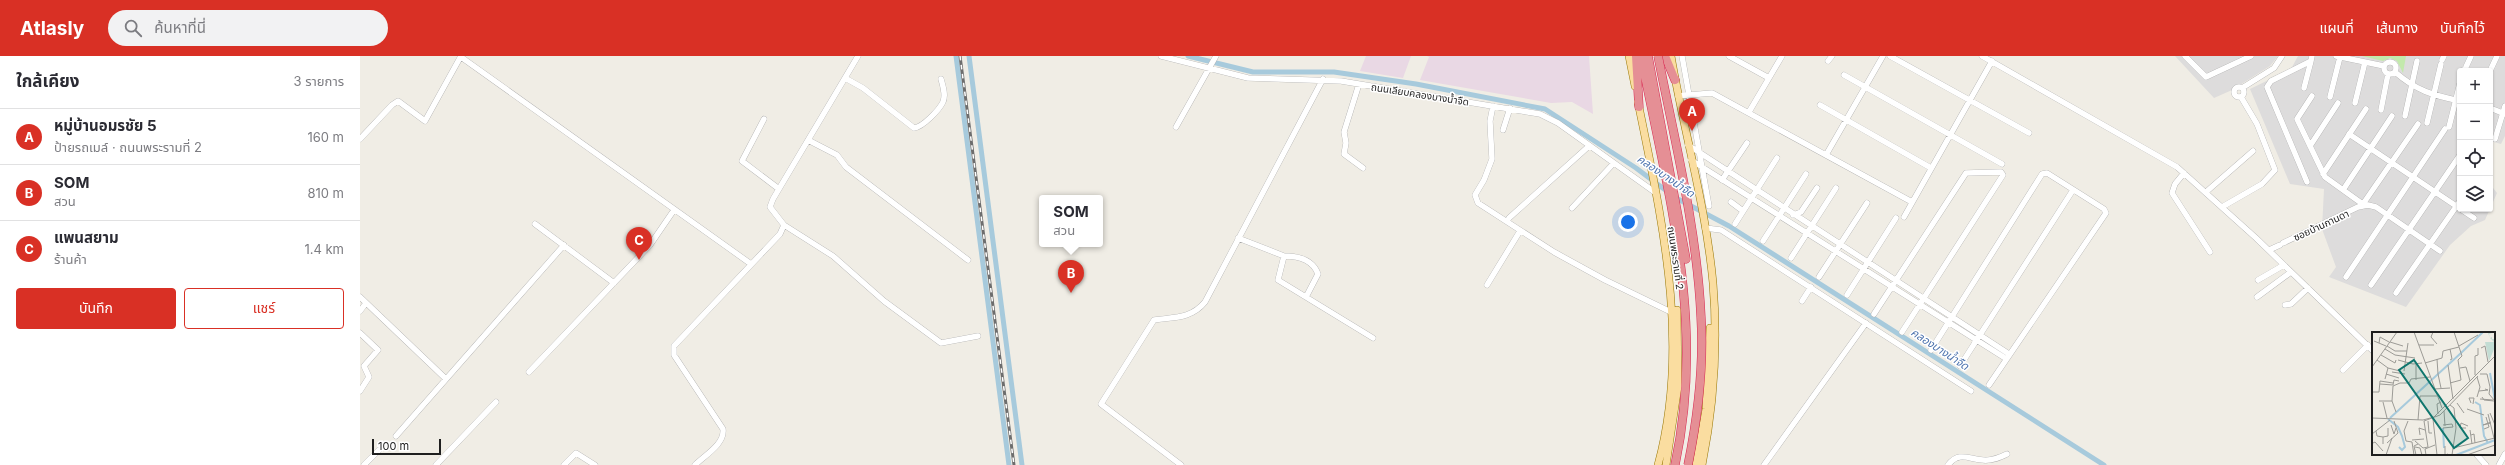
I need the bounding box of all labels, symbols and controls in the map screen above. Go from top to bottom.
search box [108,10,388,46]
text: Atlasly [20,17,84,40]
icon: search [122,17,144,39]
text: ค้นหาที่นี่ [154,18,206,37]
text: แผนที่ [2320,19,2354,36]
text: เส้นทาง [2376,19,2418,36]
text: บันทึกไว้ [2440,19,2485,36]
map controls [2457,68,2493,212]
button: + [2457,68,2493,104]
text: ใกล้เคียง [16,71,79,91]
text: 3 รายการ [294,73,344,89]
street label: ถนนเลียบคลองบางน้ำจืด [1370,79,1470,108]
pin: A [1679,98,1705,131]
button: − [2457,104,2493,140]
text: หมู่บ้านอมรชัย 5 [54,116,157,135]
text: A [24,129,34,145]
text: 160 m [307,129,344,145]
text: ป้ายรถเมล์ · ถนนพระรามที่ 2 [54,139,202,155]
button: locate [2457,140,2493,176]
water label: คลองบางน้ำจืด [1635,151,1699,201]
text: SOM [54,173,89,192]
button: layers [2457,176,2493,212]
text: B [25,185,33,201]
text: 810 m [307,185,344,201]
text: สวน [54,193,76,209]
popup [1039,195,1103,247]
text: SOM [1053,202,1089,221]
street label: ซอยบ้านกานดา [2291,207,2351,243]
your location [1618,212,1638,232]
text: สวน [1053,222,1075,238]
street label: ถนนพระรามที่ 2 [1666,226,1687,290]
pin: C [626,227,652,260]
text: แพนสยาม [54,228,119,247]
text: C [24,241,34,257]
text: 1.4 km [304,241,344,257]
text: ร้านค้า [54,251,87,267]
pin: B [1058,260,1084,293]
button: บันทึก [16,288,176,329]
button: แชร์ [184,288,344,329]
water label: คลองบางน้ำจืด [1908,324,1973,374]
inset map [2372,332,2495,455]
scale bar [372,437,441,456]
text: 100 m [378,439,409,453]

